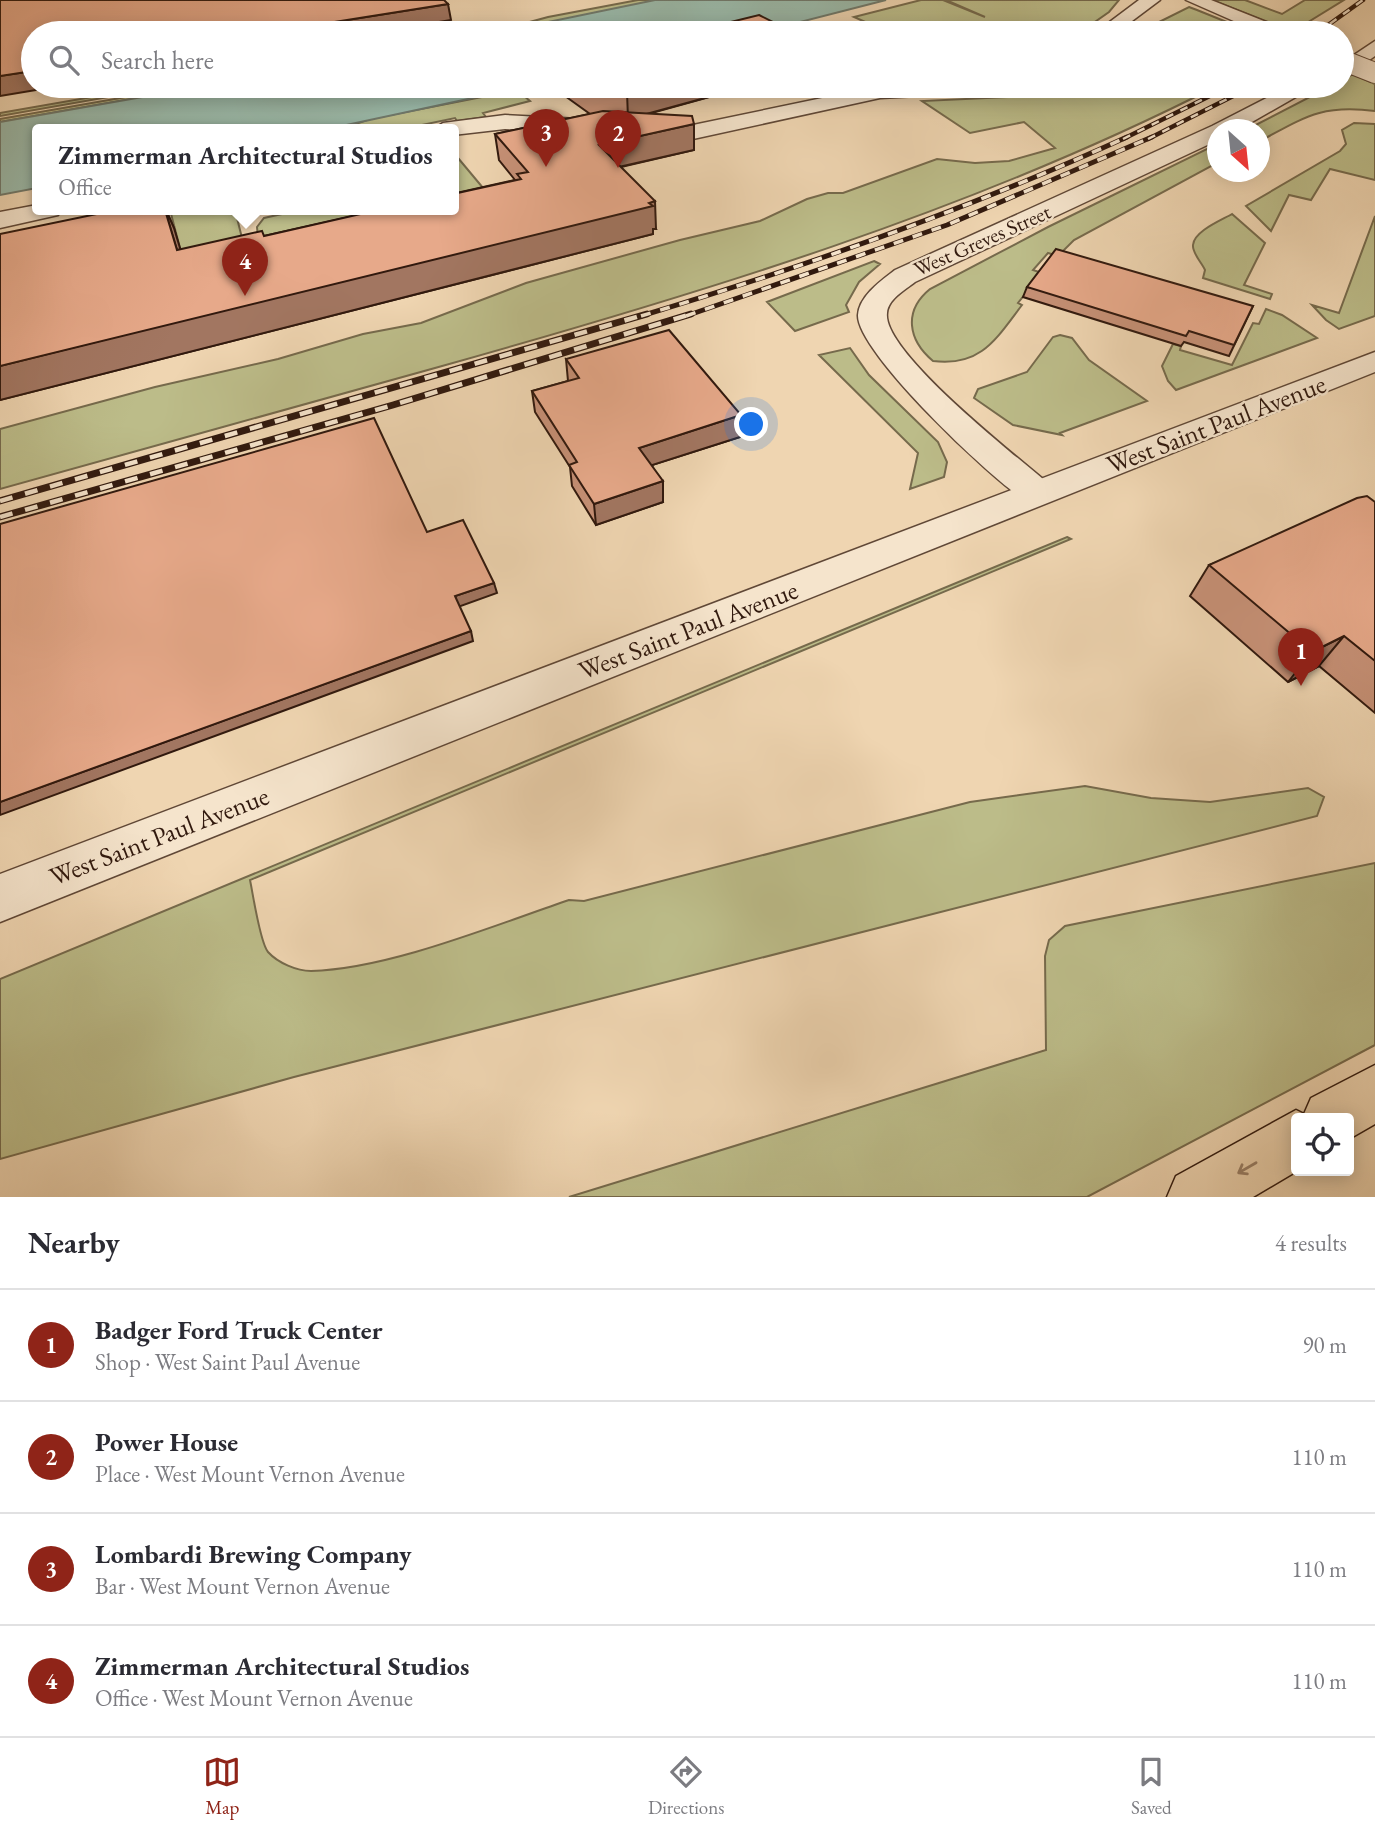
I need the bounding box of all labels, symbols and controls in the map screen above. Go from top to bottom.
search box [21,21,1354,98]
icon: search [45,41,83,79]
text: Search here [101,43,214,77]
pin: 3 [523,109,569,167]
pin: 2 [595,110,641,168]
north arrow [1207,119,1270,182]
popup [32,124,459,215]
text: Zimmerman Architectural Studios [58,138,433,172]
text: Office [58,172,112,202]
street label: West Greves Street [909,198,1055,282]
pin: 4 [222,238,268,296]
street label: West Saint Paul Avenue [1102,367,1330,481]
your location [734,407,768,441]
street label: West Saint Paul Avenue [574,573,802,687]
pin: 1 [1278,628,1324,686]
street label: West Saint Paul Avenue [45,779,273,893]
map controls [1291,1113,1354,1176]
button: locate [1291,1113,1354,1176]
one-way arrow [1237,1161,1257,1175]
text: Nearby [28,1223,120,1262]
text: 4 results [1275,1228,1347,1258]
text: Badger Ford Truck Center [95,1313,382,1347]
text: 1 [45,1330,57,1360]
text: 90 m [1302,1330,1347,1360]
text: Shop · West Saint Paul Avenue [95,1347,360,1377]
text: Power House [95,1425,238,1459]
text: 2 [45,1442,57,1472]
text: 110 m [1291,1442,1347,1472]
text: Place · West Mount Vernon Avenue [95,1459,405,1489]
text: Lombardi Brewing Company [95,1537,411,1571]
text: 3 [45,1554,57,1584]
text: 110 m [1291,1554,1347,1584]
text: Bar · West Mount Vernon Avenue [95,1571,390,1601]
text: Zimmerman Architectural Studios [95,1649,469,1683]
text: 4 [45,1666,57,1696]
text: 110 m [1291,1666,1347,1696]
text: Office · West Mount Vernon Avenue [95,1683,413,1713]
tab: Map [203,1753,241,1820]
tab: Directions [648,1753,724,1820]
tab: Saved [1131,1753,1172,1820]

